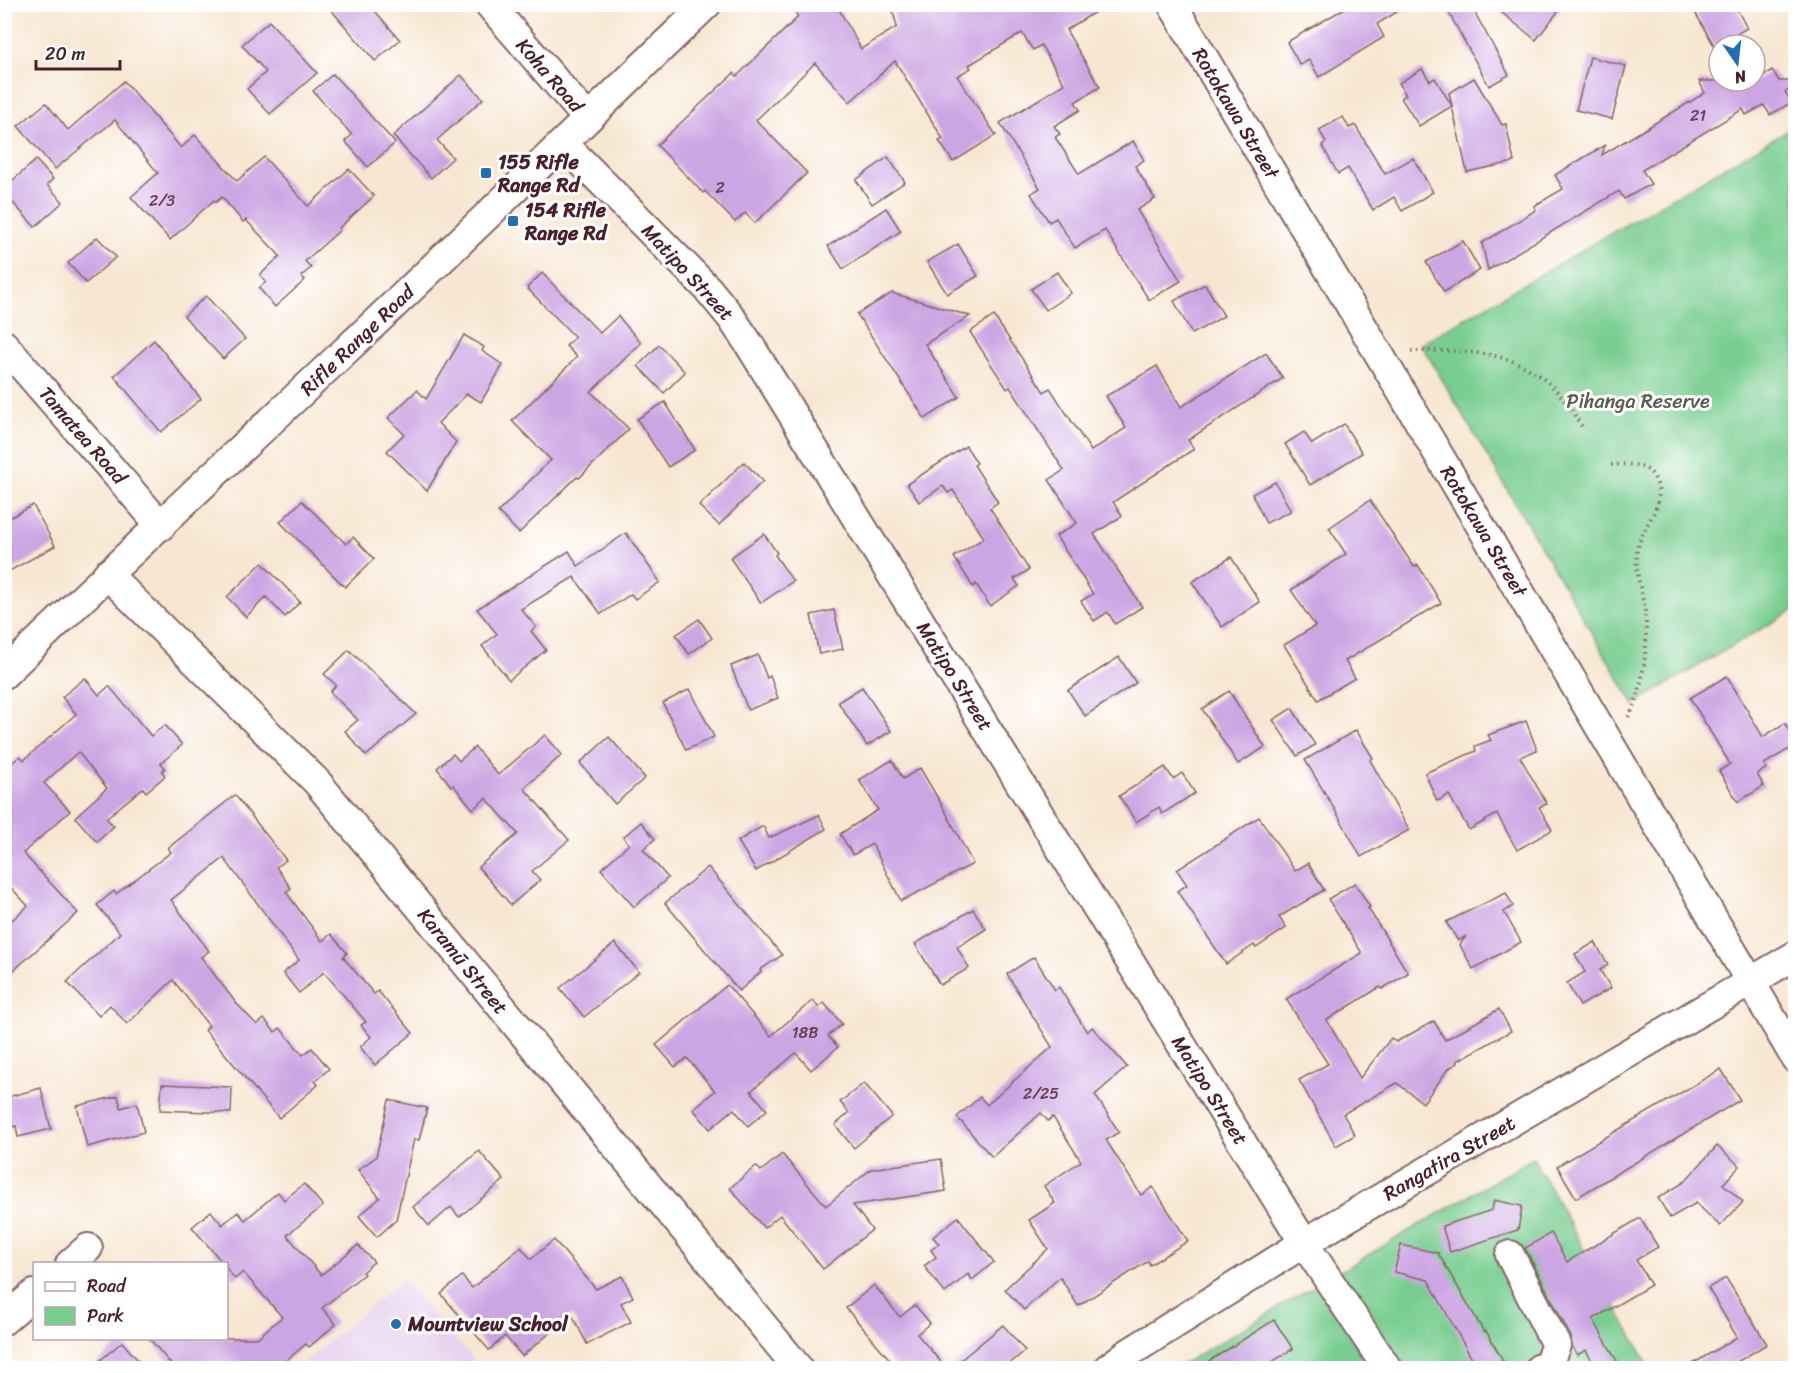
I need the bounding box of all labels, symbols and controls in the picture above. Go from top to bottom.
street label: Koha Road [507,30,594,122]
scale bar [36,33,120,71]
north arrow [1707,33,1767,93]
text: 20 m [45,38,85,70]
street label: Rotokawa Street [1182,41,1289,187]
text: N [1731,61,1750,93]
house number: 21 [1690,101,1706,130]
place label: 155 Rifle Range Rd [497,145,582,203]
marker: 155 Rifle Range Rd [479,166,493,180]
house number: 2 [715,173,725,202]
house number: 2/3 [149,186,175,215]
place label: 154 Rifle Range Rd [524,193,609,251]
marker: 154 Rifle Range Rd [506,214,520,228]
street label: Matipo Street [632,215,743,330]
street label: Rifle Range Road [292,275,424,405]
street label: Tamatea Road [30,378,137,494]
park label: Pihanga Reserve [1566,384,1710,419]
street label: Rotokawa Street [1430,459,1537,605]
street label: Matipo Street [907,614,1003,739]
street label: Karamū Street [408,900,517,1023]
house number: 18B [792,1018,818,1047]
street label: Matipo Street [1162,1028,1258,1153]
house number: 2/25 [1023,1079,1059,1108]
street label: Rangatira Street [1376,1106,1522,1211]
legend [33,1262,228,1340]
text: Road [87,1270,127,1302]
text: Park [87,1300,124,1332]
place label: Mountview School [407,1307,569,1342]
marker: Mountview School [389,1317,403,1331]

